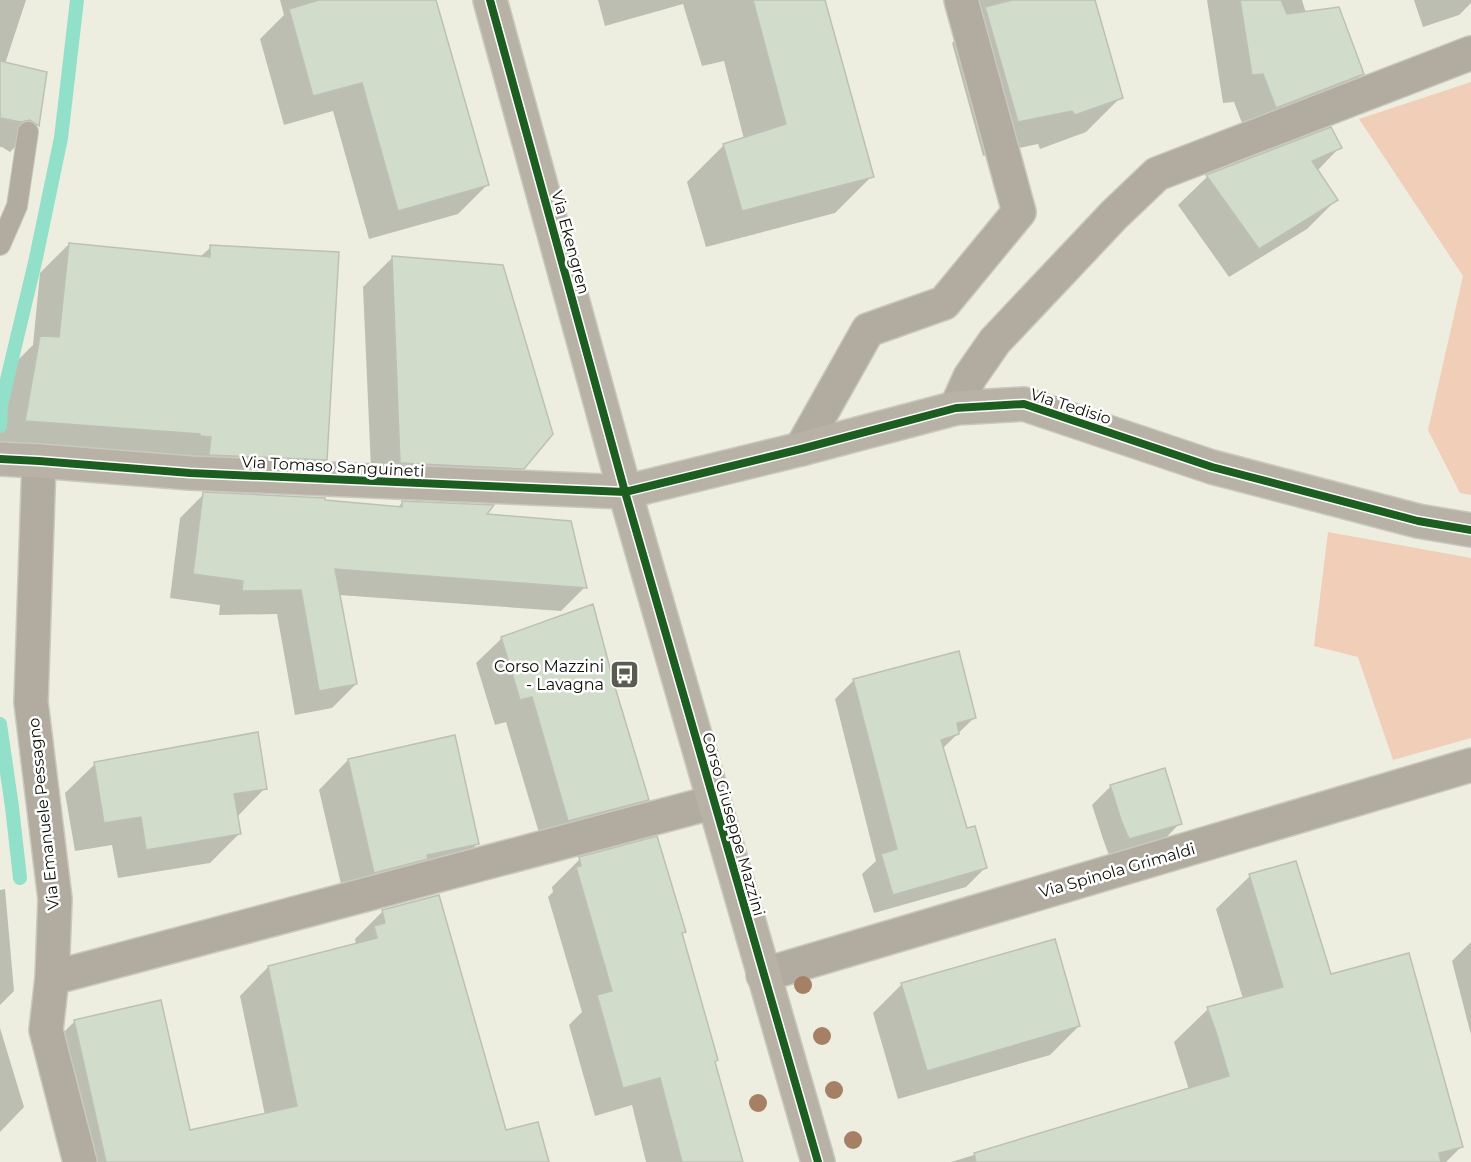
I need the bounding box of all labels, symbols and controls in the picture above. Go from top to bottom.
street label: Via Ekengren [548,188,594,296]
street label: Via Tedisio [1028,384,1114,429]
street label: Via Tomaso Sanguineti [241,452,425,481]
place label: Corso Mazzini - Lavagna [494,657,604,694]
bus stop icon: Corso Mazzini - Lavagna [609,659,641,691]
street label: Via Emanuele Pessagno [24,717,63,911]
street label: Corso Giuseppe Mazzini [698,730,769,918]
street label: Via Spinola Grimaldi [1037,839,1197,902]

